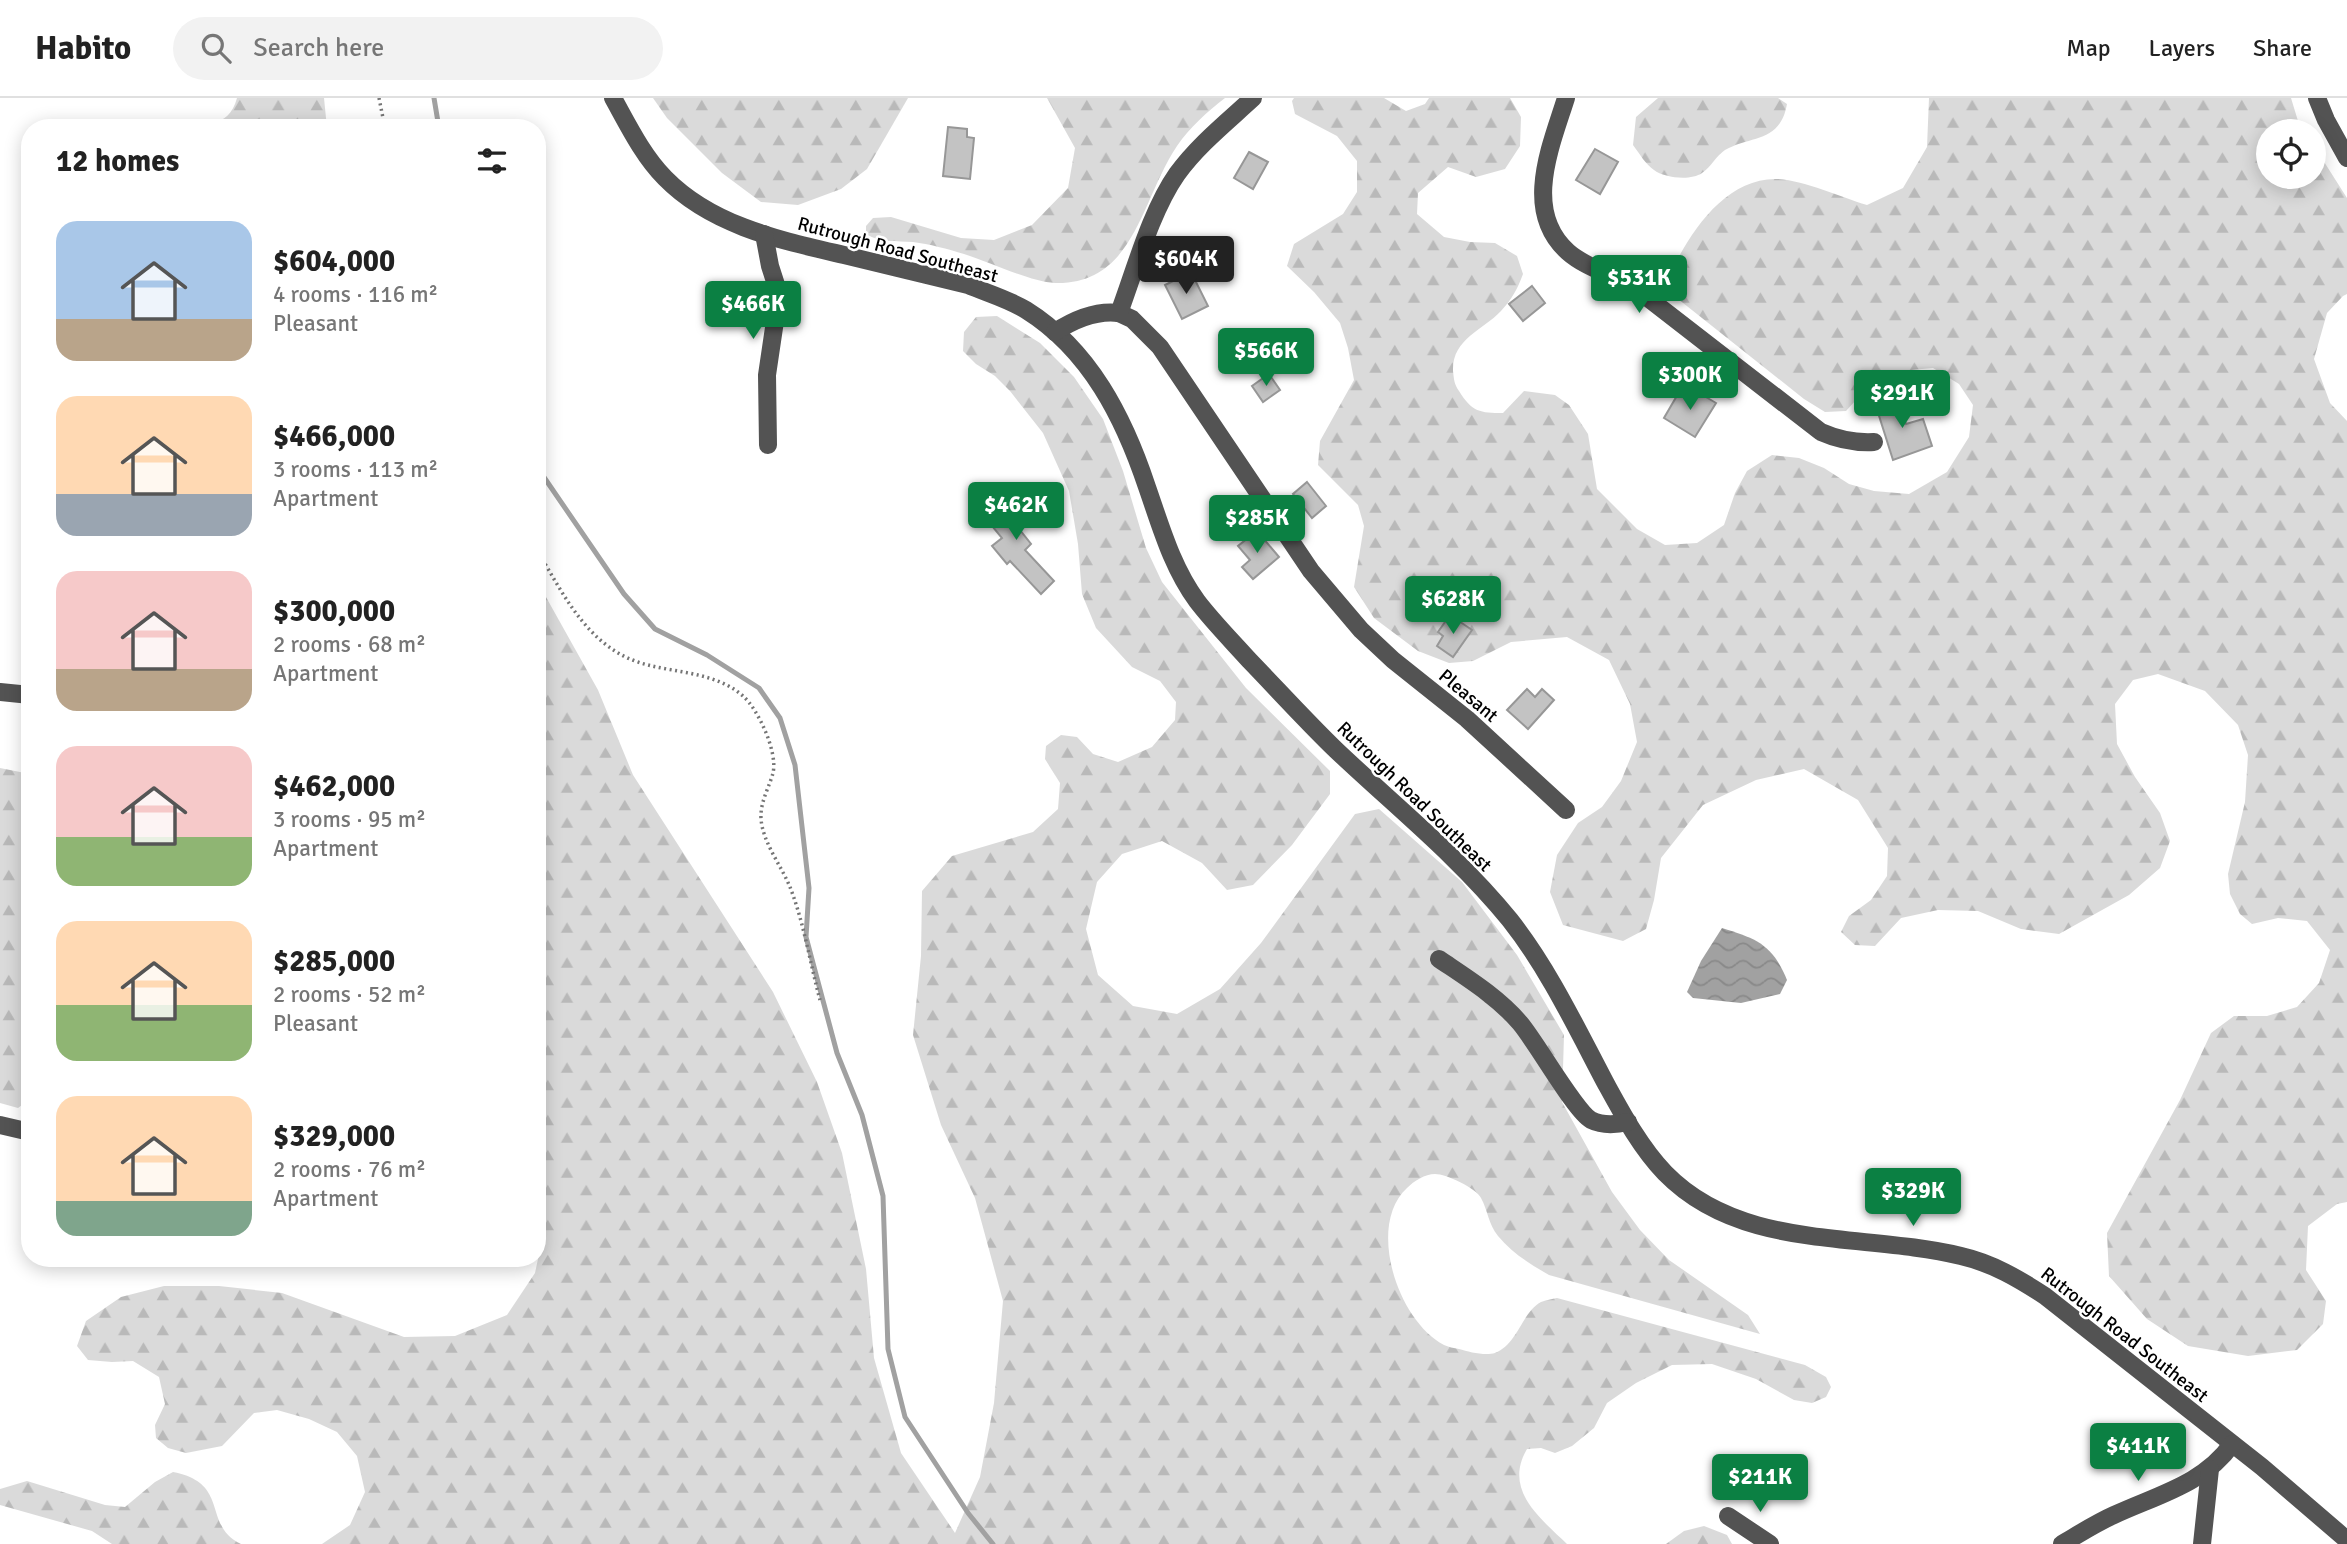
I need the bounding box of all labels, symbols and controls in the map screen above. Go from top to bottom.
search box [173,17,663,80]
text: Habito [35,28,131,69]
icon: search [197,29,235,67]
text: Search here [253,32,384,64]
text: Map [2066,33,2111,63]
text: Layers [2149,33,2215,63]
text: Share [2253,33,2312,63]
map controls [2256,119,2326,189]
button: locate [2256,119,2326,189]
icon: filters [473,142,511,180]
text: 12 homes [56,143,179,180]
street label: Rutrough Road Southeast [795,212,1001,288]
pin: $604K [1137,236,1235,296]
text: $604,000 [273,243,395,280]
text: $604K [1154,244,1218,273]
icon: home [112,249,196,333]
pin: $531K [1590,256,1688,315]
text: $531K [1607,263,1671,292]
text: 4 rooms · 116 m² [273,280,438,309]
pin: $466K [704,282,802,341]
text: $466K [721,289,785,318]
text: Pleasant [273,309,358,338]
pin: $566K [1217,328,1315,388]
text: $566K [1234,336,1298,365]
pin: $300K [1641,352,1739,412]
text: $300K [1658,360,1722,389]
pin: $291K [1853,370,1951,430]
text: $291K [1870,378,1934,407]
text: $466,000 [273,418,395,455]
icon: home [112,424,196,508]
text: 3 rooms · 113 m² [273,455,438,484]
pin: $462K [967,482,1065,542]
text: Apartment [273,484,378,513]
text: $462K [984,490,1048,519]
pin: $285K [1208,496,1306,555]
text: $285K [1225,503,1289,532]
pin: $628K [1404,576,1502,636]
text: $628K [1421,584,1485,613]
text: $300,000 [273,593,395,630]
icon: home [112,599,196,683]
text: 2 rooms · 68 m² [273,630,426,659]
text: Apartment [273,659,378,688]
street label: Pleasant [1434,664,1503,728]
street label: Rutrough Road Southeast [1332,716,1497,877]
text: $462,000 [273,768,395,805]
icon: home [112,774,196,858]
text: 3 rooms · 95 m² [273,805,426,834]
text: Apartment [273,834,378,863]
text: $285,000 [273,943,395,980]
icon: home [112,949,196,1033]
text: 2 rooms · 52 m² [273,980,426,1009]
text: Pleasant [273,1009,358,1038]
text: $329,000 [273,1118,395,1155]
icon: home [112,1124,196,1208]
text: 2 rooms · 76 m² [273,1155,426,1184]
pin: $329K [1864,1168,1962,1228]
text: $329K [1881,1176,1945,1205]
text: Apartment [273,1184,378,1213]
street label: Rutrough Road Southeast [2036,1262,2213,1408]
pin: $411K [2089,1424,2187,1483]
text: $411K [2106,1431,2170,1460]
pin: $211K [1711,1454,1809,1514]
text: $211K [1728,1462,1792,1491]

